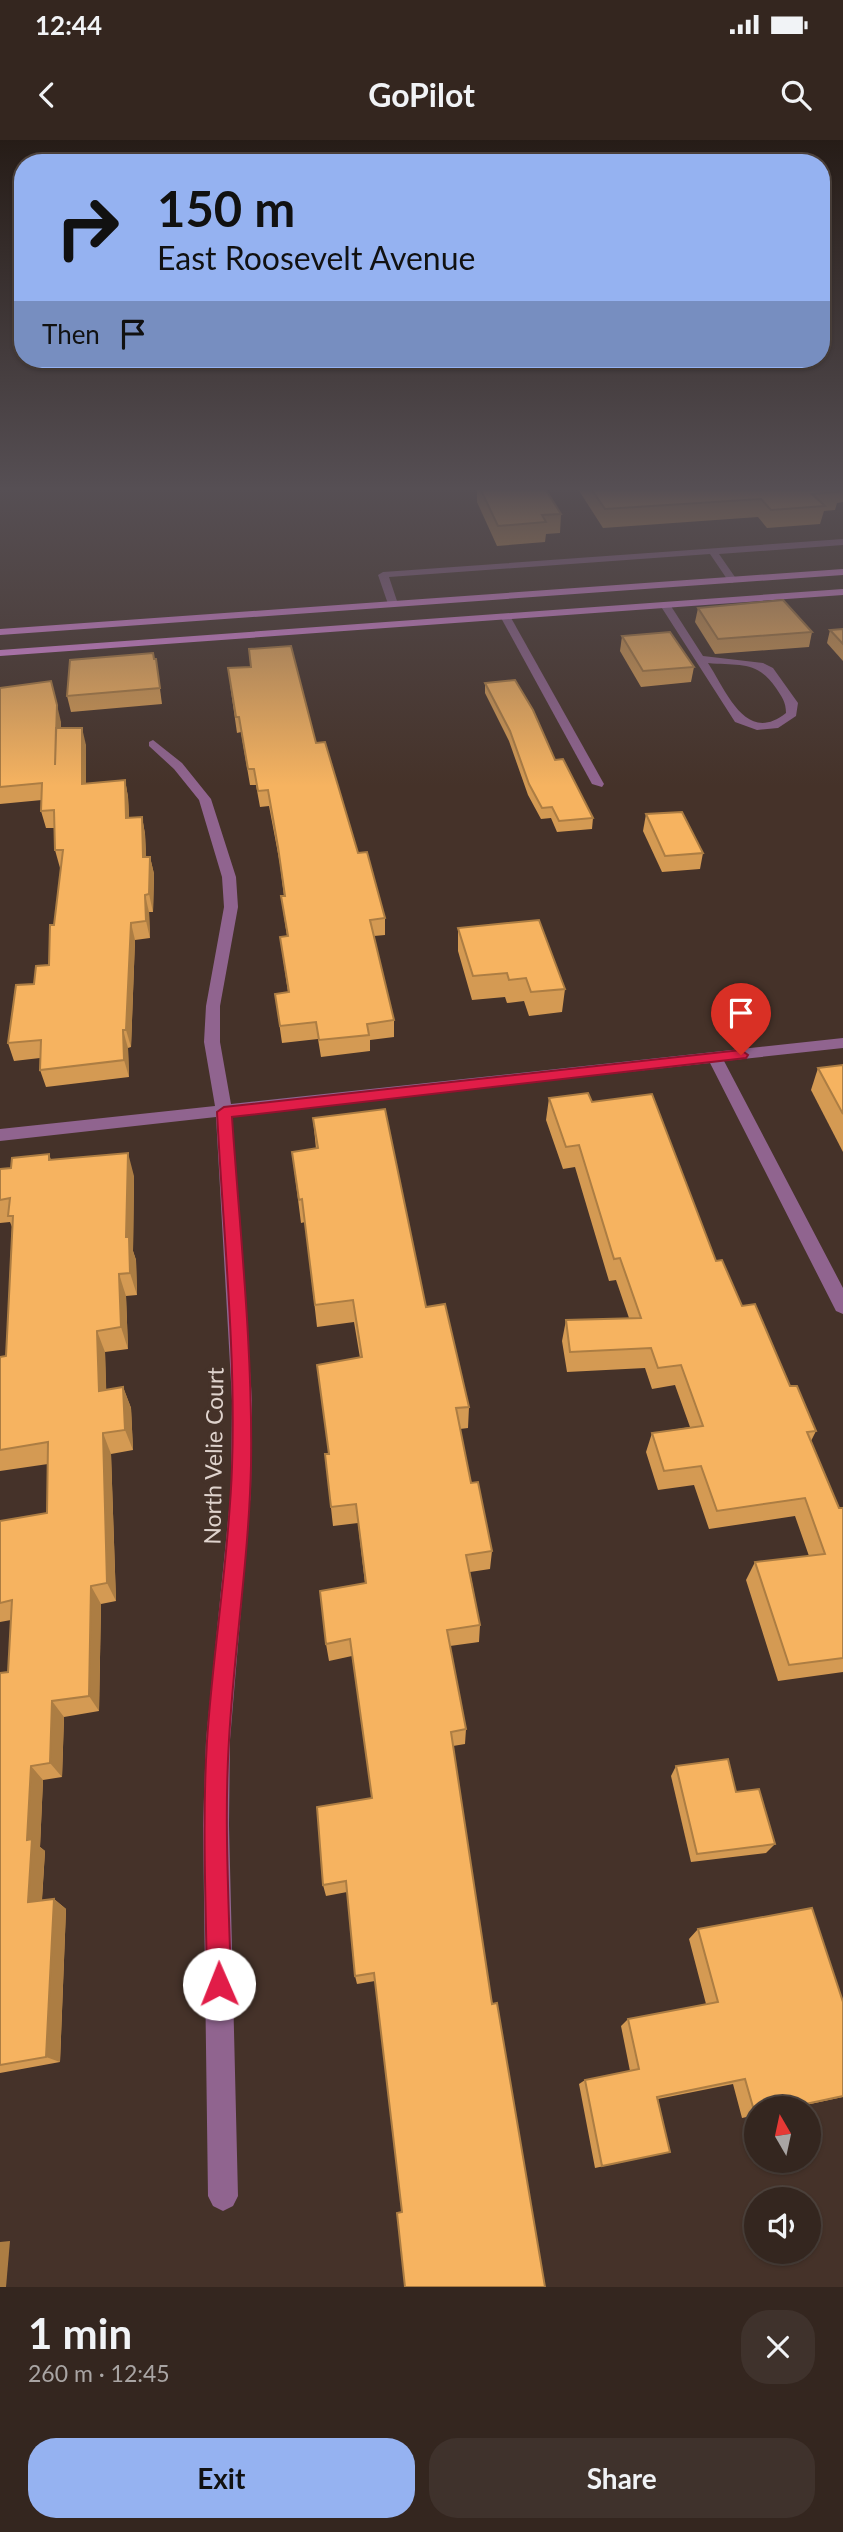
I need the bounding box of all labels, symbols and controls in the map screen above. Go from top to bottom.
text: 12:44 [35,9,102,41]
text: GoPilot [368,75,475,114]
icon: back [28,76,66,114]
icon: search [777,76,815,114]
text: 150 m [157,179,295,237]
icon: right [42,182,133,273]
text: East Roosevelt Avenue [157,238,475,277]
icon: arrive [114,315,152,353]
text: Then [42,318,100,350]
pin [711,983,771,1055]
icon: arrive [722,994,760,1032]
street label: North Velie Court [197,1366,229,1545]
position arrow [182,1947,256,2021]
north arrow [744,2096,821,2174]
map controls [744,2096,821,2264]
button: sound [744,2187,821,2264]
text: 1 min [28,2308,132,2358]
button: close [741,2310,815,2384]
text: 260 m · 12:45 [28,2359,170,2387]
button: Exit [28,2438,415,2518]
button: Share [429,2438,815,2518]

